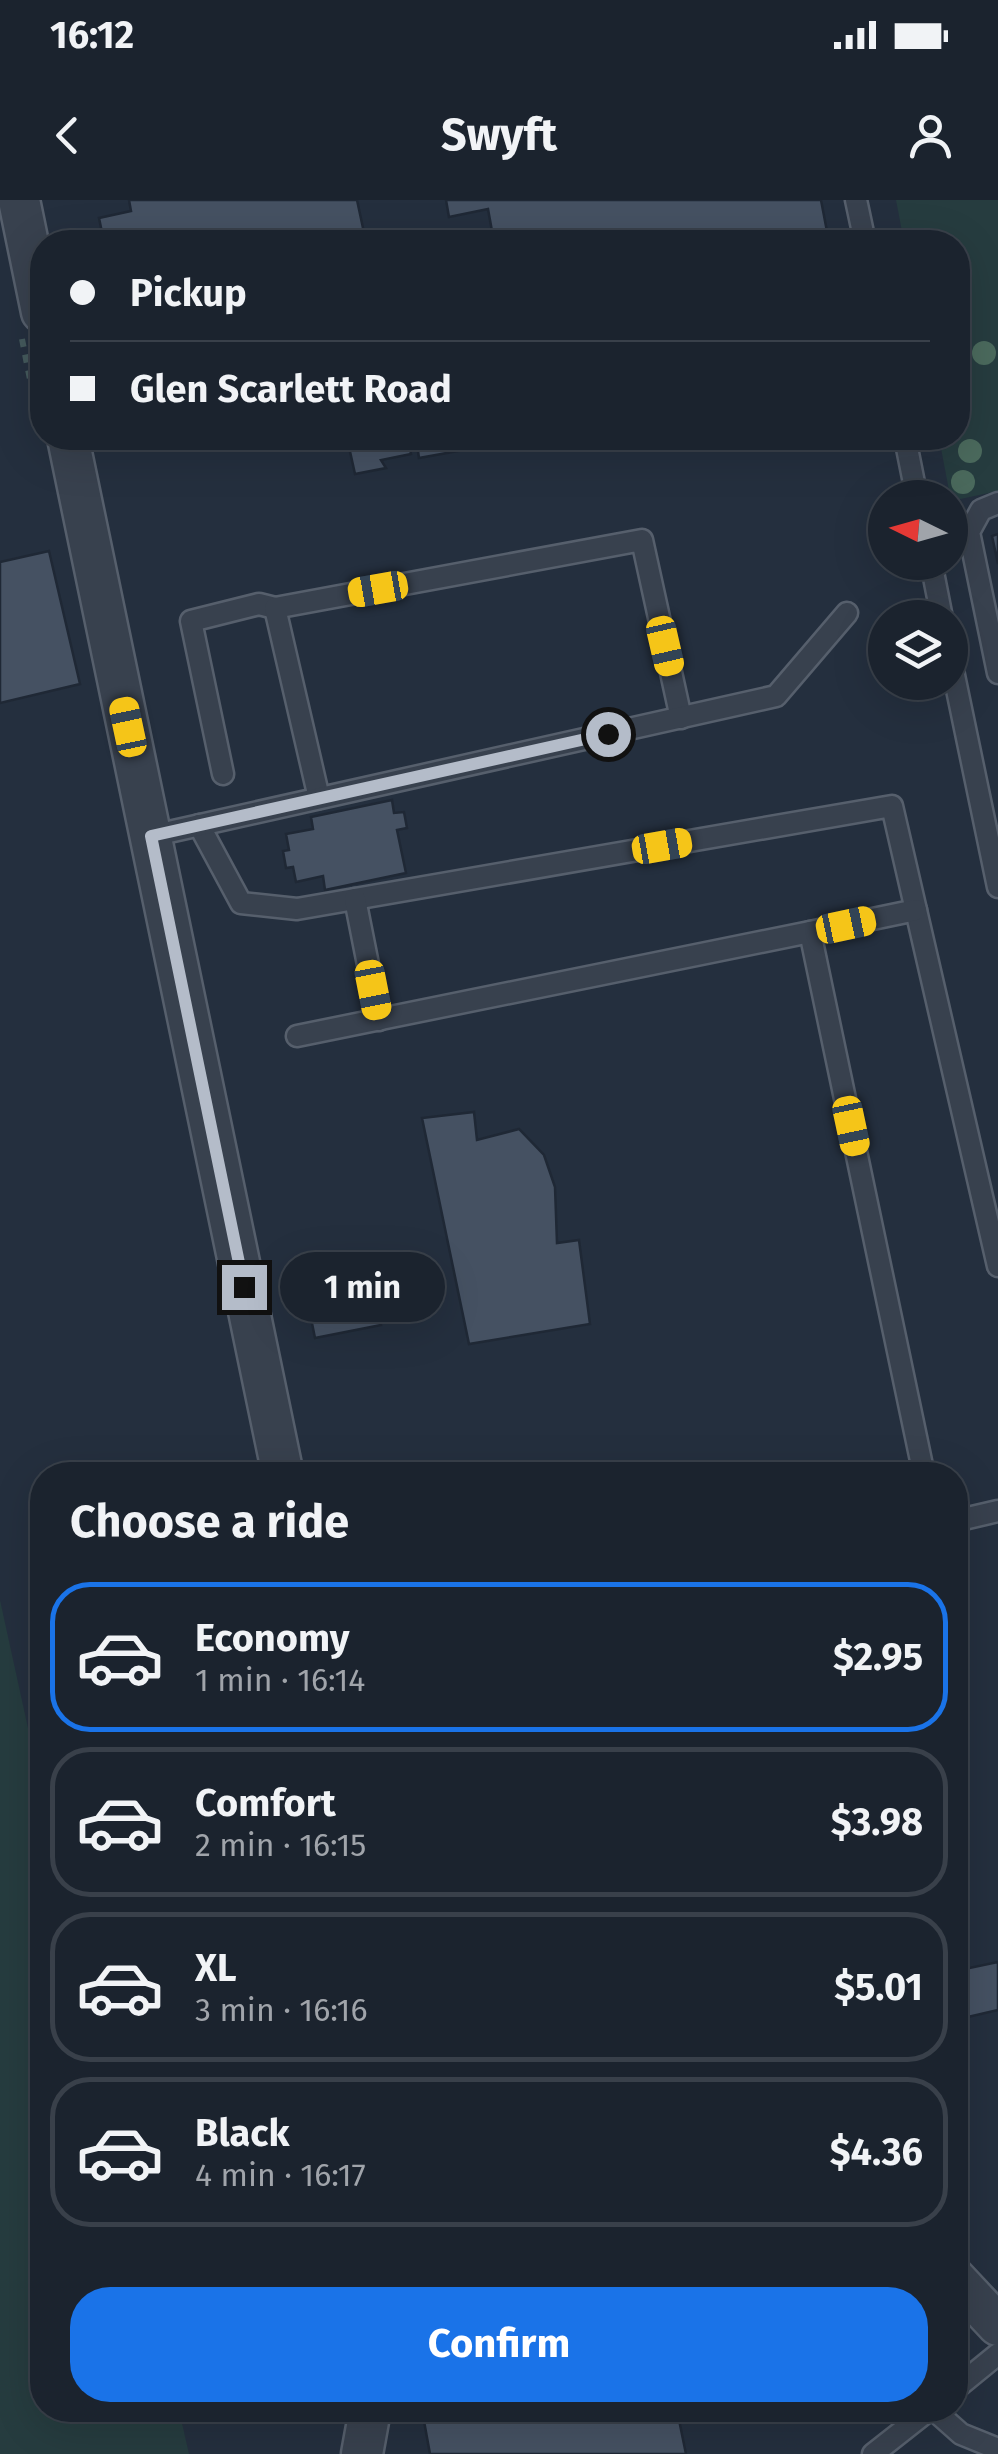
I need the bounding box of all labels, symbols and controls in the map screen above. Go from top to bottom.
text: 16:12 [50,12,134,58]
icon: back [40,108,95,163]
text: Swyft [441,108,557,162]
icon: person [903,108,958,163]
text: Pickup [130,270,247,316]
text: Glen Scarlett Road [130,366,452,412]
north arrow [868,480,968,580]
map controls [868,480,968,700]
car [346,569,410,609]
button: layers [868,600,968,700]
car [644,613,686,679]
car [107,695,149,759]
route start [586,712,631,757]
car [630,826,694,866]
car [814,904,878,946]
car [353,958,393,1022]
car [830,1094,872,1158]
callout: 1 min [279,1252,444,1322]
route end [222,1265,267,1310]
text: 1 min [324,1268,401,1306]
text: Choose a ride [70,1495,349,1549]
icon: car [75,1612,165,1702]
text: Economy [195,1615,350,1661]
text: $2.95 [833,1634,923,1680]
text: 1 min · 16:14 [195,1661,365,1699]
icon: car [75,1777,165,1867]
text: Comfort [195,1780,336,1826]
text: $3.98 [831,1799,923,1845]
text: 2 min · 16:15 [195,1826,366,1864]
icon: car [75,1942,165,2032]
text: XL [195,1945,237,1991]
text: $5.01 [834,1964,923,2010]
text: 3 min · 16:16 [195,1991,368,2029]
icon: car [75,2107,165,2197]
text: Black [195,2110,290,2156]
text: $4.36 [830,2129,923,2175]
text: 4 min · 16:17 [195,2156,366,2194]
button: Confirm [70,2287,928,2402]

